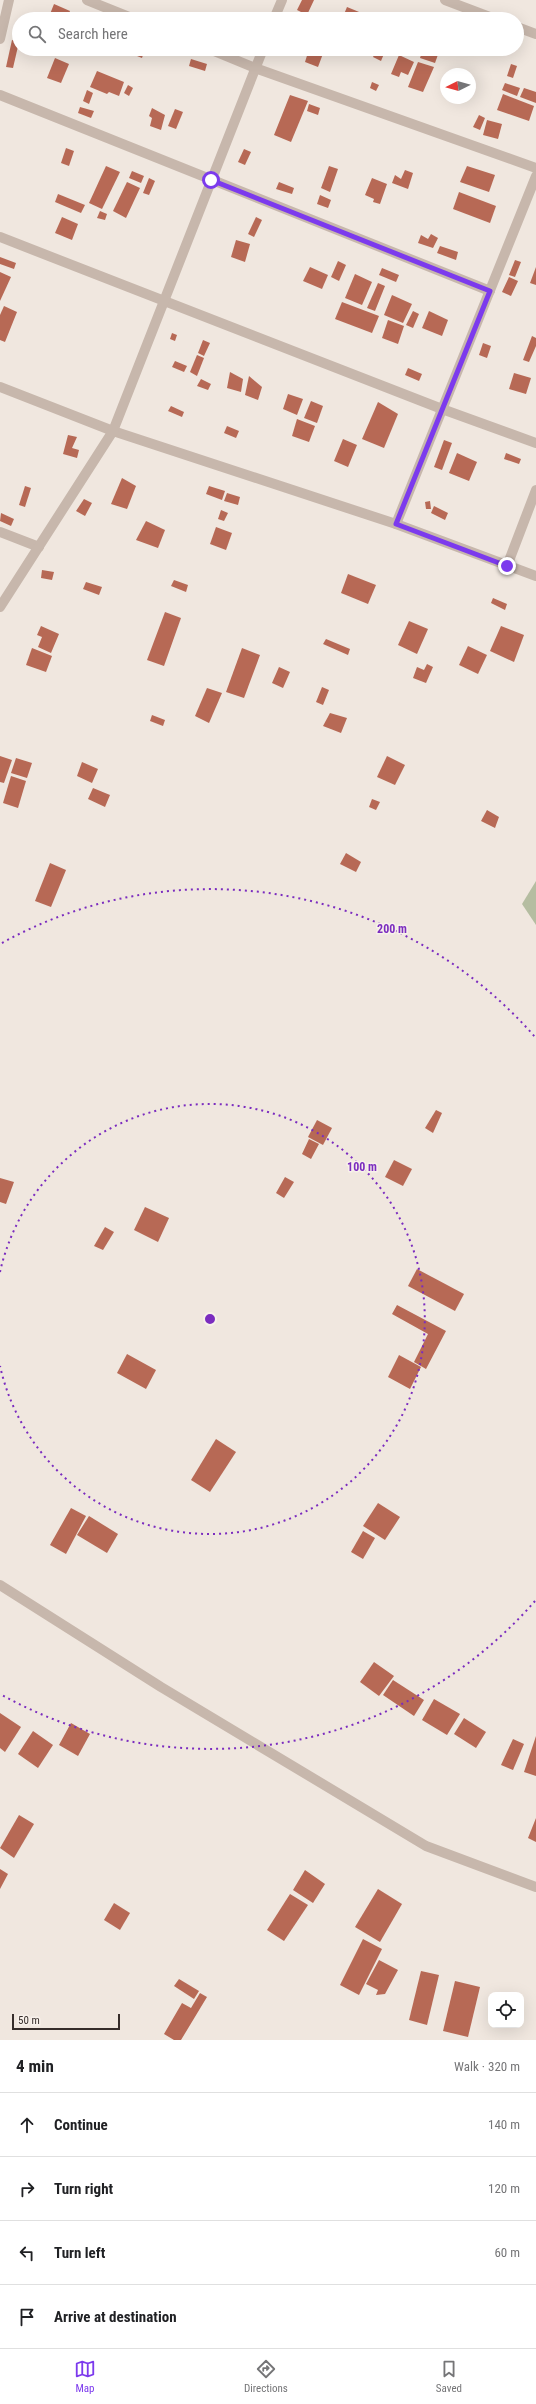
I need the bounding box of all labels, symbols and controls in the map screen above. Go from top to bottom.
search box [12,12,524,56]
icon: search [26,23,48,45]
text: Search here [58,25,128,43]
north arrow [440,68,476,104]
route start [202,171,220,189]
route end [498,557,516,575]
text: 200 m [377,922,407,936]
text: 100 m [347,1160,377,1174]
centre of rings [203,1312,217,1326]
map controls [488,1992,524,2028]
button: locate [488,1992,524,2028]
scale bar [12,2012,120,2031]
text: 50 m [18,2014,40,2027]
text: 4 min [16,2056,54,2076]
text: Walk · 320 m [454,2059,520,2074]
icon: ahead [16,2114,38,2136]
text: Continue [54,2116,108,2134]
text: 140 m [488,2117,520,2132]
icon: right [16,2178,38,2200]
text: Turn right [54,2180,113,2198]
text: 120 m [488,2181,520,2196]
icon: left [16,2242,38,2264]
text: Turn left [54,2244,105,2262]
text: 60 m [494,2245,520,2260]
icon: arrive [16,2306,38,2328]
text: Arrive at destination [54,2308,177,2326]
tab: Map [74,2358,96,2395]
tab: Directions [244,2358,288,2395]
tab: Saved [436,2358,462,2395]

